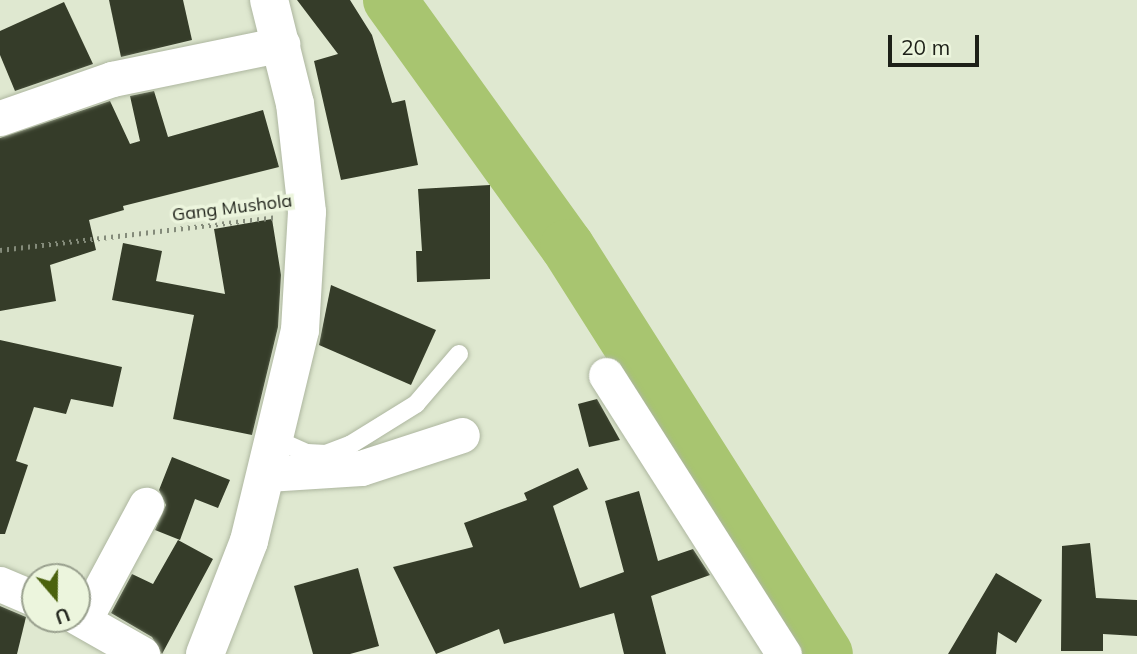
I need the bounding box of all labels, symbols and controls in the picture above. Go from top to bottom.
scale bar [892,21,983,65]
text: 20 m [901,34,950,60]
street label: Gang Mushola [171,190,293,226]
north arrow [21,563,91,633]
text: U [52,602,73,630]

